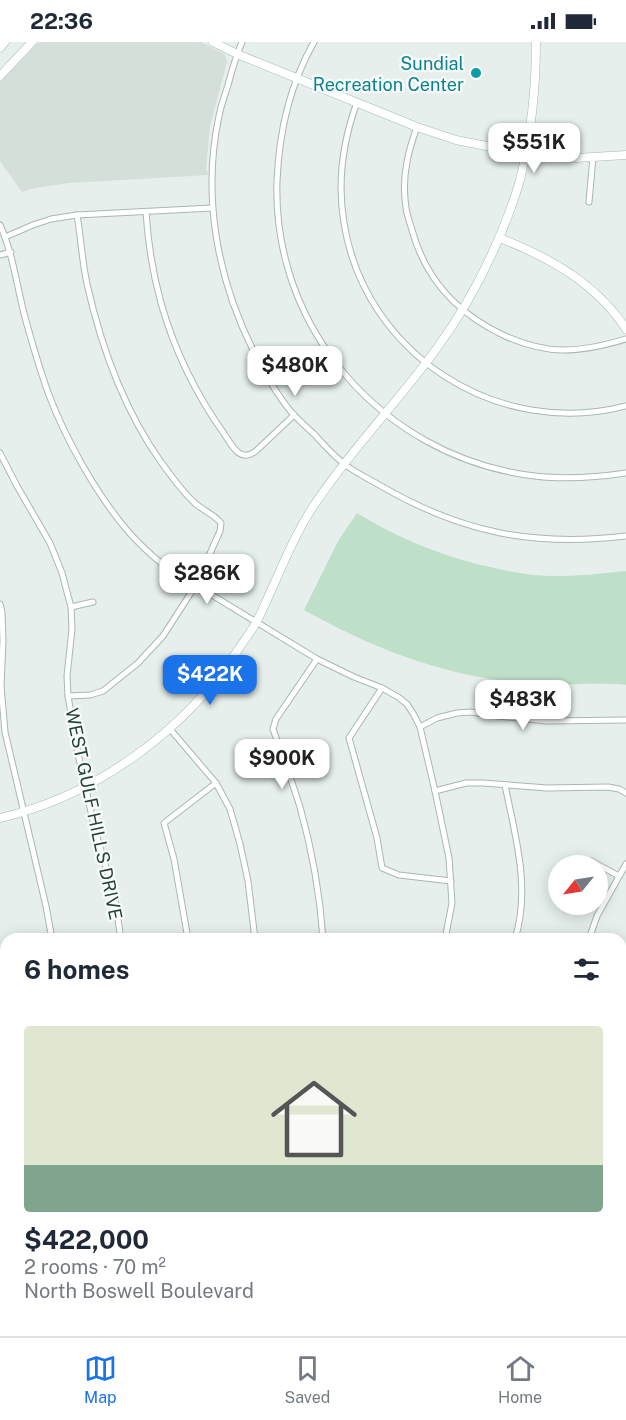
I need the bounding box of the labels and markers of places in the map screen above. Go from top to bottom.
place label: Sundial Recreation Center [313,53,464,95]
marker: Sundial Recreation Center [469,66,483,80]
pin: $551K [492,123,576,174]
pin: $480K [253,346,337,397]
pin: $286K [165,554,249,605]
pin: $422K [168,655,252,706]
pin: $483K [481,680,565,731]
pin: $900K [240,739,324,790]

